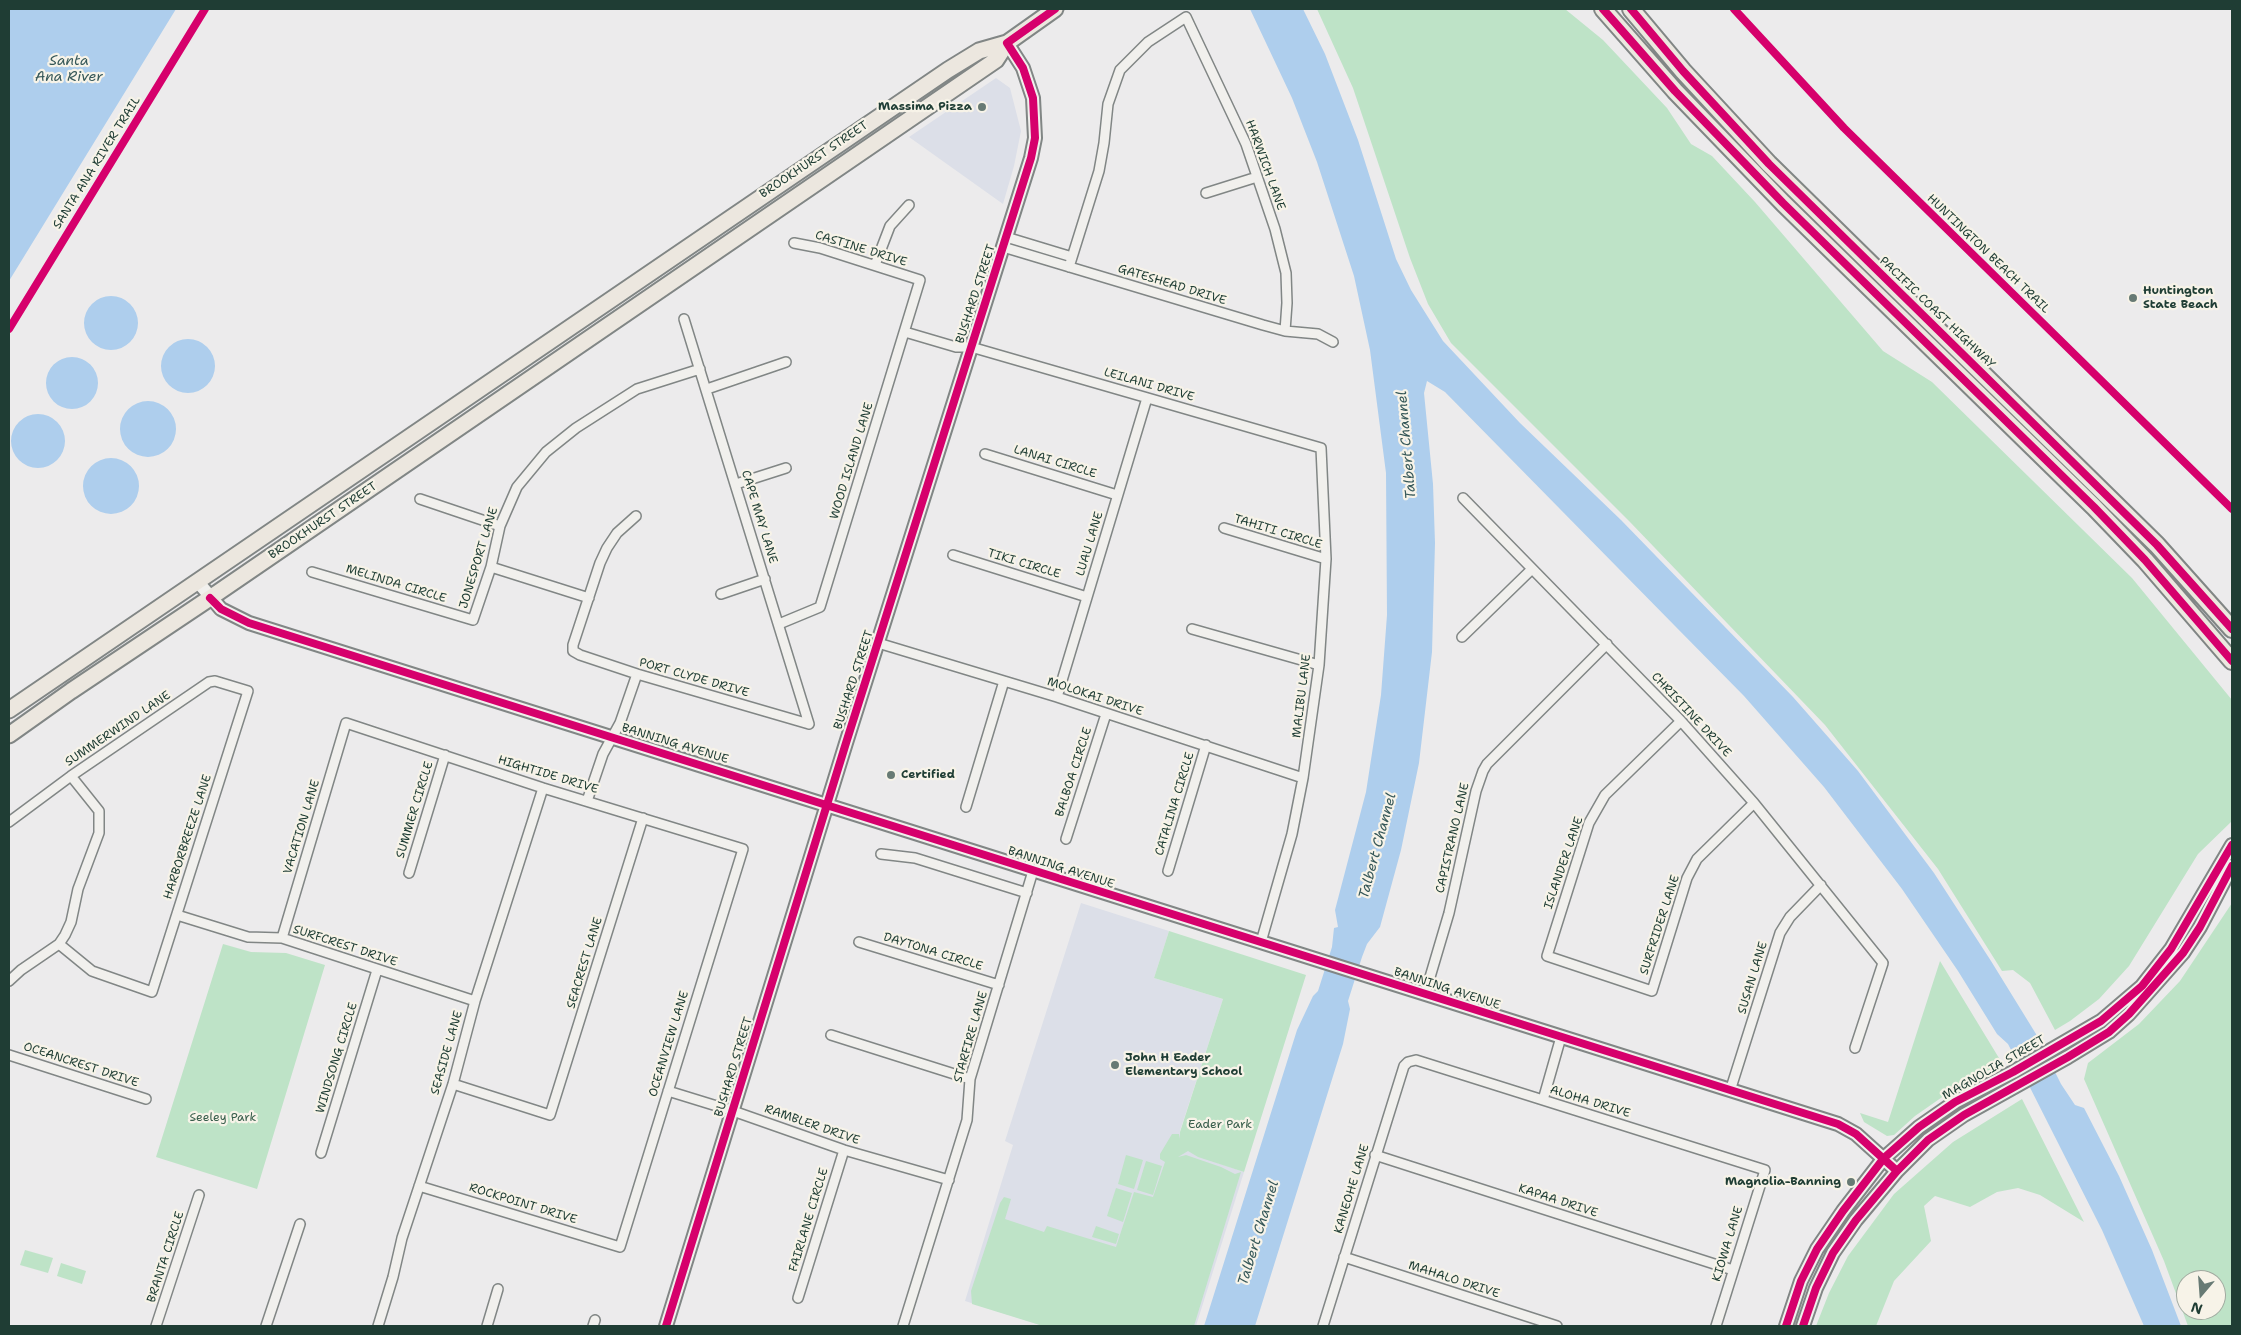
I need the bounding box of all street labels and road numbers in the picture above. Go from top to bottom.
street label: SANTA ANA RIVER TRAIL [50,94,144,232]
street label: BROOKHURST STREET [757,118,871,202]
street label: HARWICH LANE [1242,118,1288,212]
street label: HUNTINGTON BEACH TRAIL [1924,192,2052,316]
street label: CASTINE DRIVE [813,228,909,270]
street label: BUSHARD STREET [953,243,999,345]
street label: PACIFIC COAST HIGHWAY [1876,254,1998,372]
street label: GATESHEAD DRIVE [1116,262,1228,308]
street label: LEILANI DRIVE [1102,365,1196,405]
street label: WOOD ISLAND LANE [827,401,877,521]
street label: LANAI CIRCLE [1012,443,1098,481]
street label: CAPE MAY LANE [738,469,780,565]
street label: BROOKHURST STREET [266,479,380,563]
street label: JONESPORT LANE [457,506,501,610]
street label: LUAU LANE [1073,510,1107,578]
street label: TAHITI CIRCLE [1232,512,1324,552]
street label: TIKI CIRCLE [986,546,1062,582]
street label: MELINDA CIRCLE [344,562,448,606]
street label: BUSHARD STREET [831,629,877,731]
street label: MALIBU LANE [1290,653,1314,739]
street label: PORT CLYDE DRIVE [638,655,750,701]
street label: CHRISTINE DRIVE [1648,670,1734,760]
street label: MOLOKAI DRIVE [1045,675,1145,719]
street label: SUMMERWIND LANE [62,688,174,770]
street label: BANNING AVENUE [620,721,730,767]
street label: BALBOA CIRCLE [1053,725,1095,819]
street label: CATALINA CIRCLE [1152,750,1198,858]
street label: HIGHTIDE DRIVE [496,753,600,797]
street label: SUMMER CIRCLE [393,760,437,860]
street label: HARBORBREEZE LANE [161,773,215,901]
street label: VACATION LANE [281,778,323,876]
street label: CAPISTRANO LANE [1433,781,1473,895]
street label: ISLANDER LANE [1541,815,1587,911]
street label: BANNING AVENUE [1006,844,1116,892]
street label: SURFRIDER LANE [1637,873,1683,977]
street label: SEACREST LANE [564,915,606,1011]
street label: SURFCREST DRIVE [291,922,399,970]
street label: DAYTONA CIRCLE [882,930,984,974]
street label: SUSAN LANE [1735,940,1771,1016]
street label: BANNING AVENUE [1392,965,1502,1013]
street label: OCEANVIEW LANE [646,989,692,1099]
street label: STARFIRE LANE [951,990,991,1084]
street label: WINDSONG CIRCLE [313,1001,361,1115]
street label: SEASIDE LANE [428,1009,466,1097]
street label: BUSHARD STREET [712,1015,756,1119]
street label: MAGNOLIA STREET [1940,1033,2048,1103]
street label: OCEANCREST DRIVE [22,1040,140,1090]
street label: ALOHA DRIVE [1548,1083,1632,1121]
street label: RAMBLER DRIVE [762,1102,862,1148]
street label: KANEOHE LANE [1332,1142,1372,1236]
street label: FAIRLANE CIRCLE [786,1166,832,1274]
street label: ROCKPOINT DRIVE [467,1181,579,1227]
street label: KAPAA DRIVE [1517,1181,1599,1221]
street label: KIOWA LANE [1710,1205,1746,1283]
street label: BRANTA CIRCLE [144,1210,188,1304]
street label: MAHALO DRIVE [1407,1258,1501,1302]

